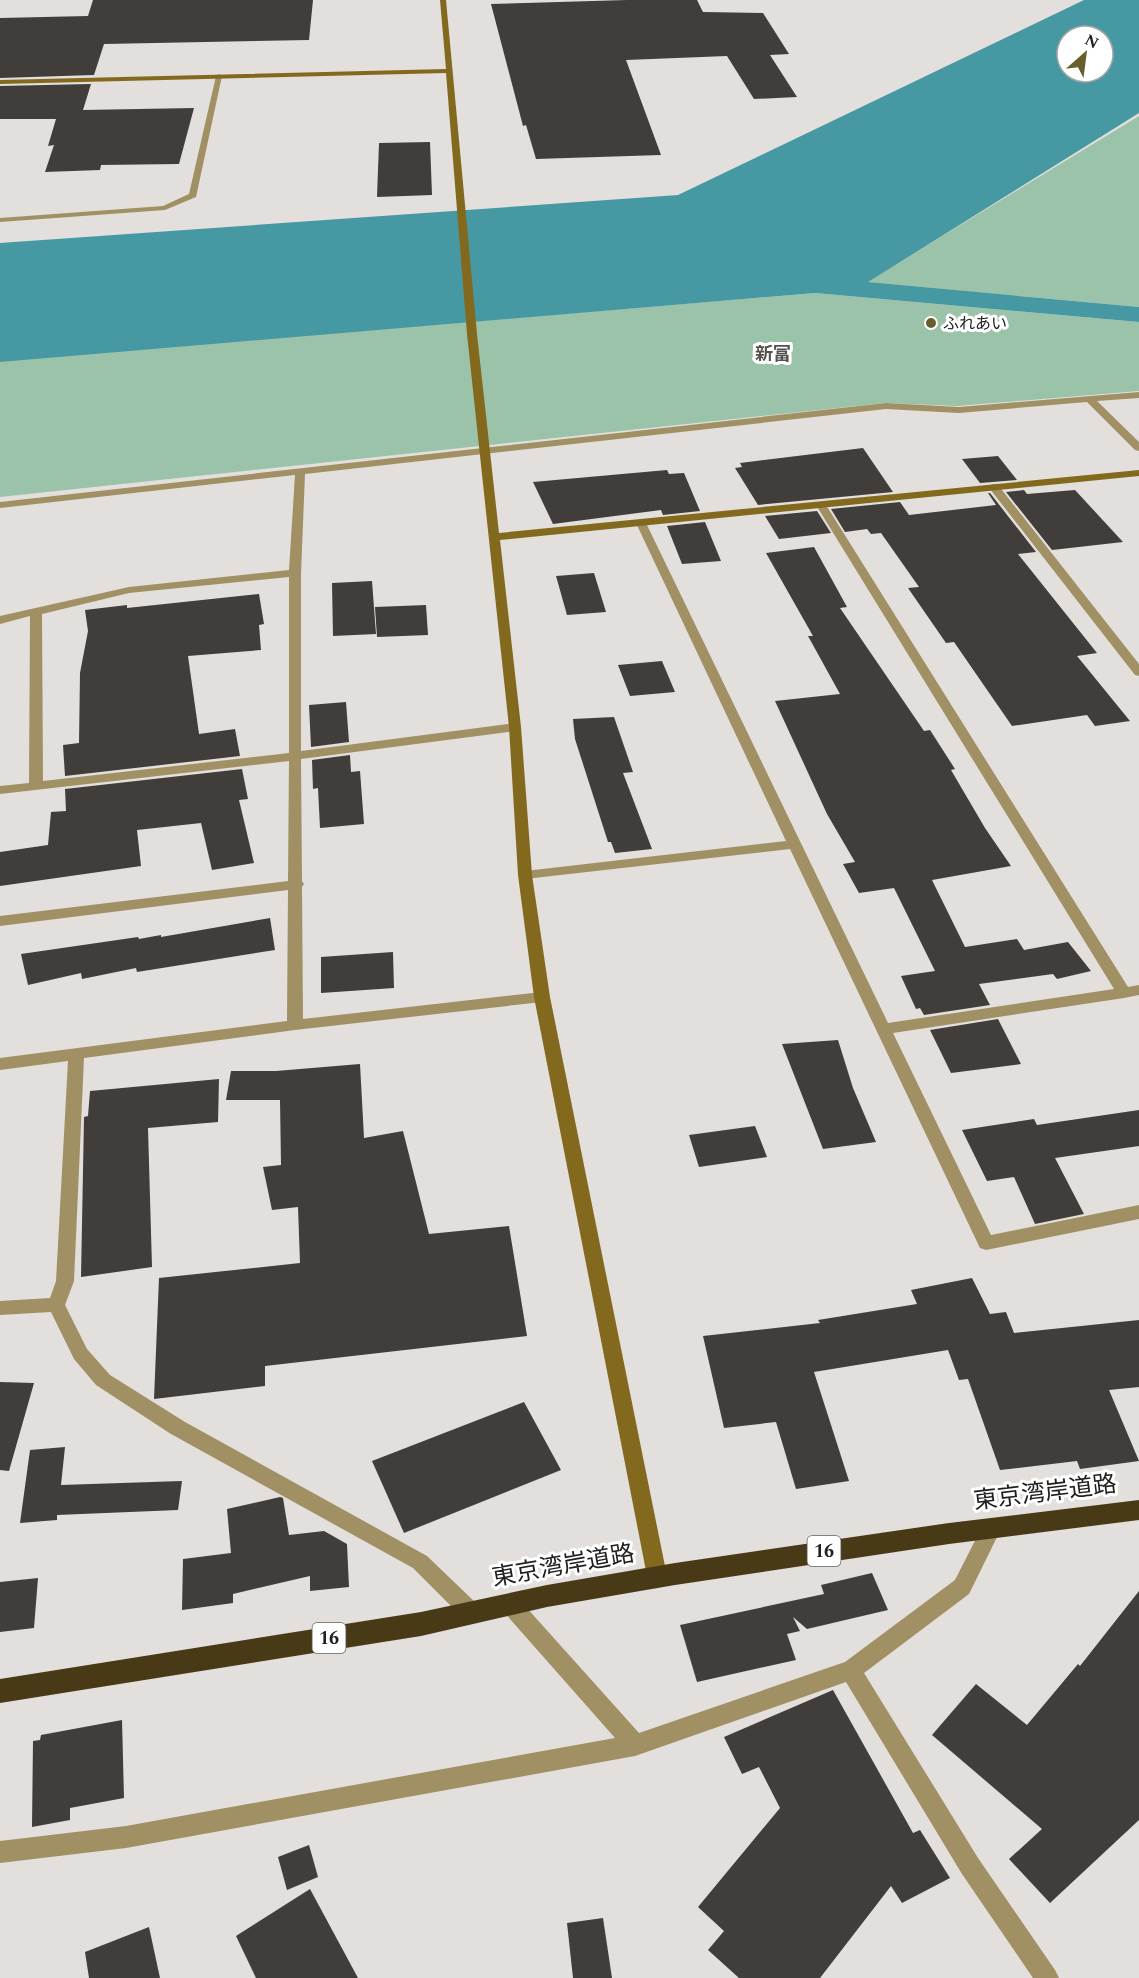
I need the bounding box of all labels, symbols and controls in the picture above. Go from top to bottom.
north arrow [1055,24,1115,84]
text: N [1080,28,1103,55]
place label: ふれあい [943,312,1007,336]
marker: ふれあい [924,316,938,330]
district label: 新富 [755,341,791,368]
street label: 東京湾岸道路 [971,1466,1119,1520]
street label: 東京湾岸道路 [489,1536,637,1596]
road number: 16 [808,1536,840,1566]
road number: 16 [312,1623,346,1653]

